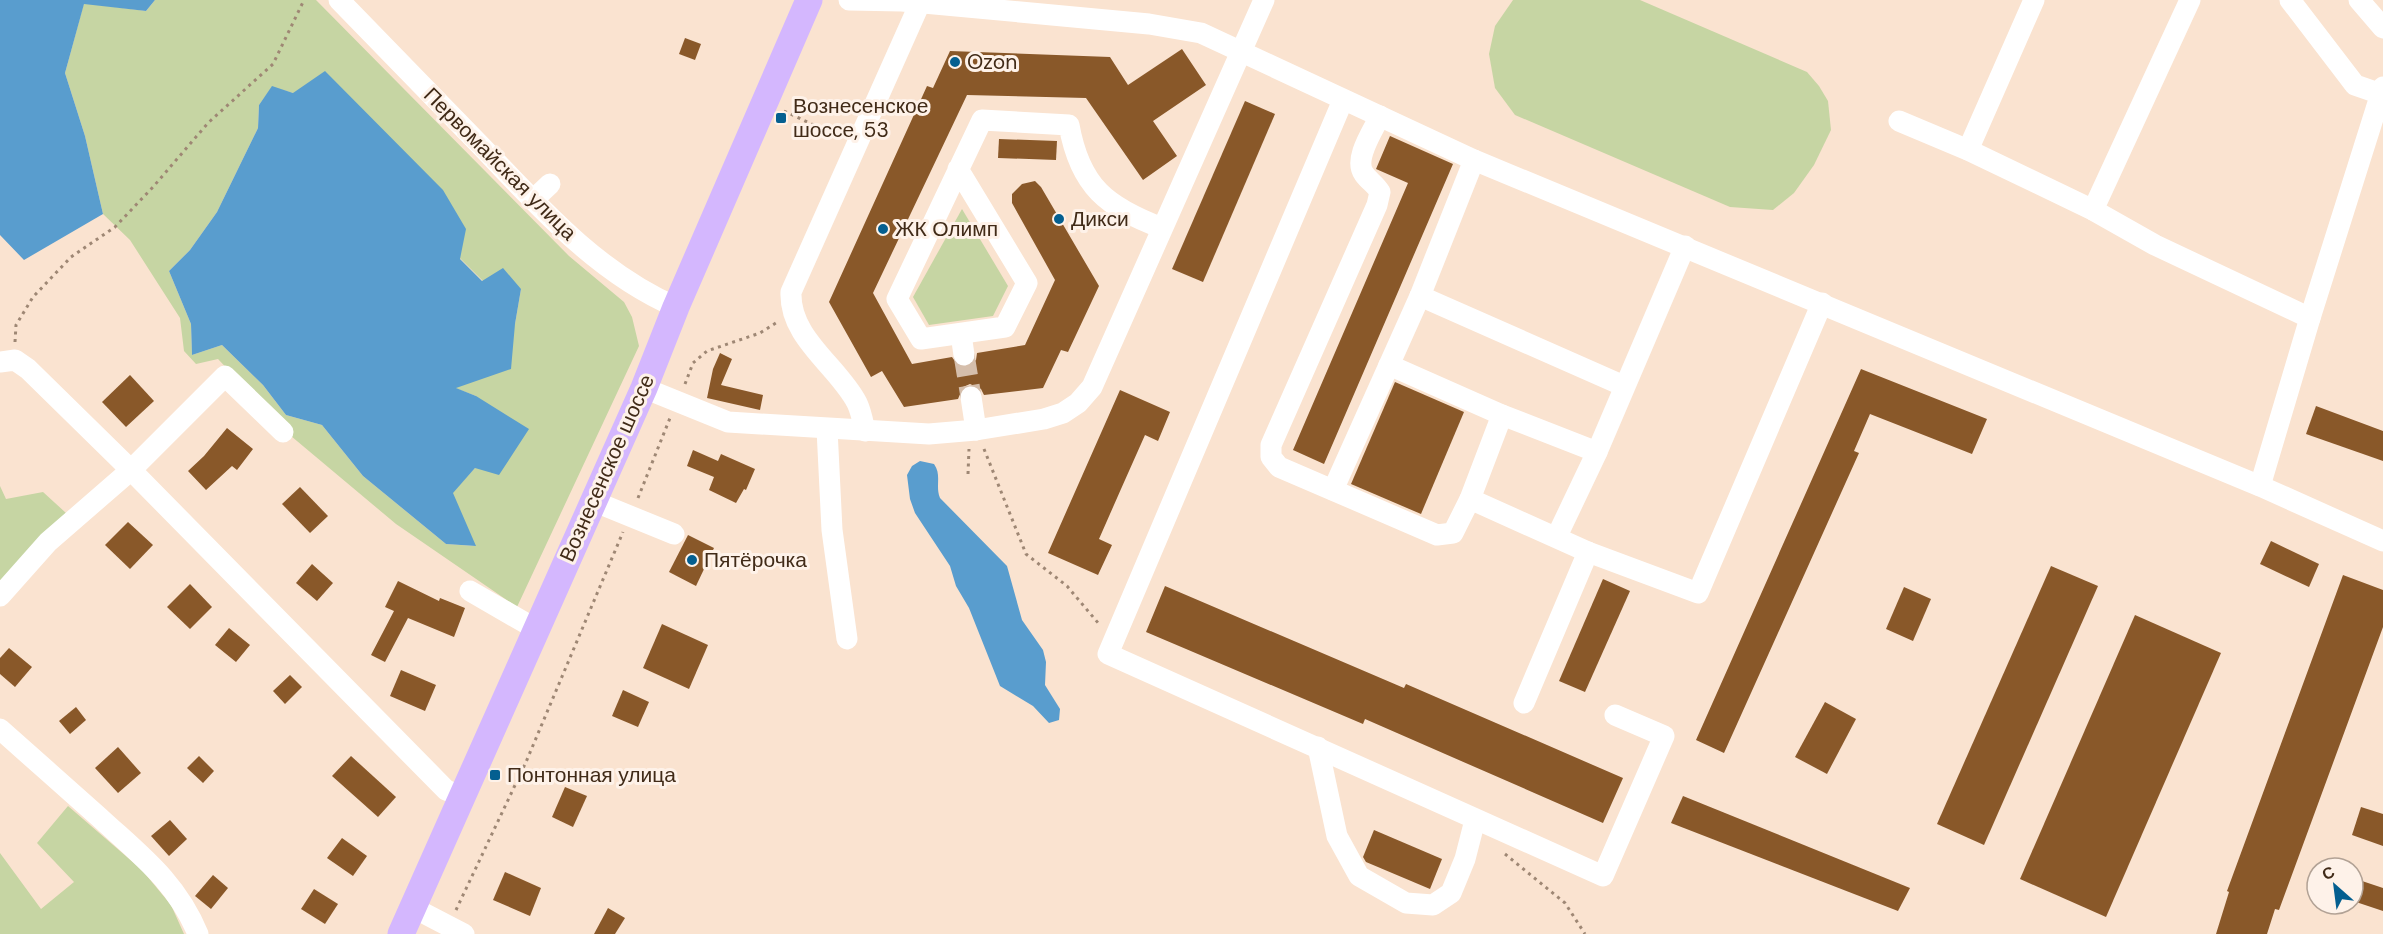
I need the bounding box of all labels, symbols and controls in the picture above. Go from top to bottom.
place label: Ozon [967,48,1017,76]
marker: Ozon [948,55,962,69]
street label: Первомайская улица [417,81,583,247]
place label: Вознесенское шоссе, 53 [793,92,928,144]
marker: Вознесенское шоссе, 53 [774,111,788,125]
place label: Дикси [1071,205,1129,233]
marker: Дикси [1052,212,1066,226]
place label: ЖК Олимп [895,215,998,243]
marker: ЖК Олимп [876,222,890,236]
street label: Вознесенское шоссе [553,370,661,566]
place label: Пятёрочка [704,546,807,574]
marker: Пятёрочка [685,553,699,567]
place label: Понтонная улица [507,761,676,789]
marker: Понтонная улица [488,768,502,782]
north arrow [2305,856,2365,916]
text: С [2318,861,2339,885]

